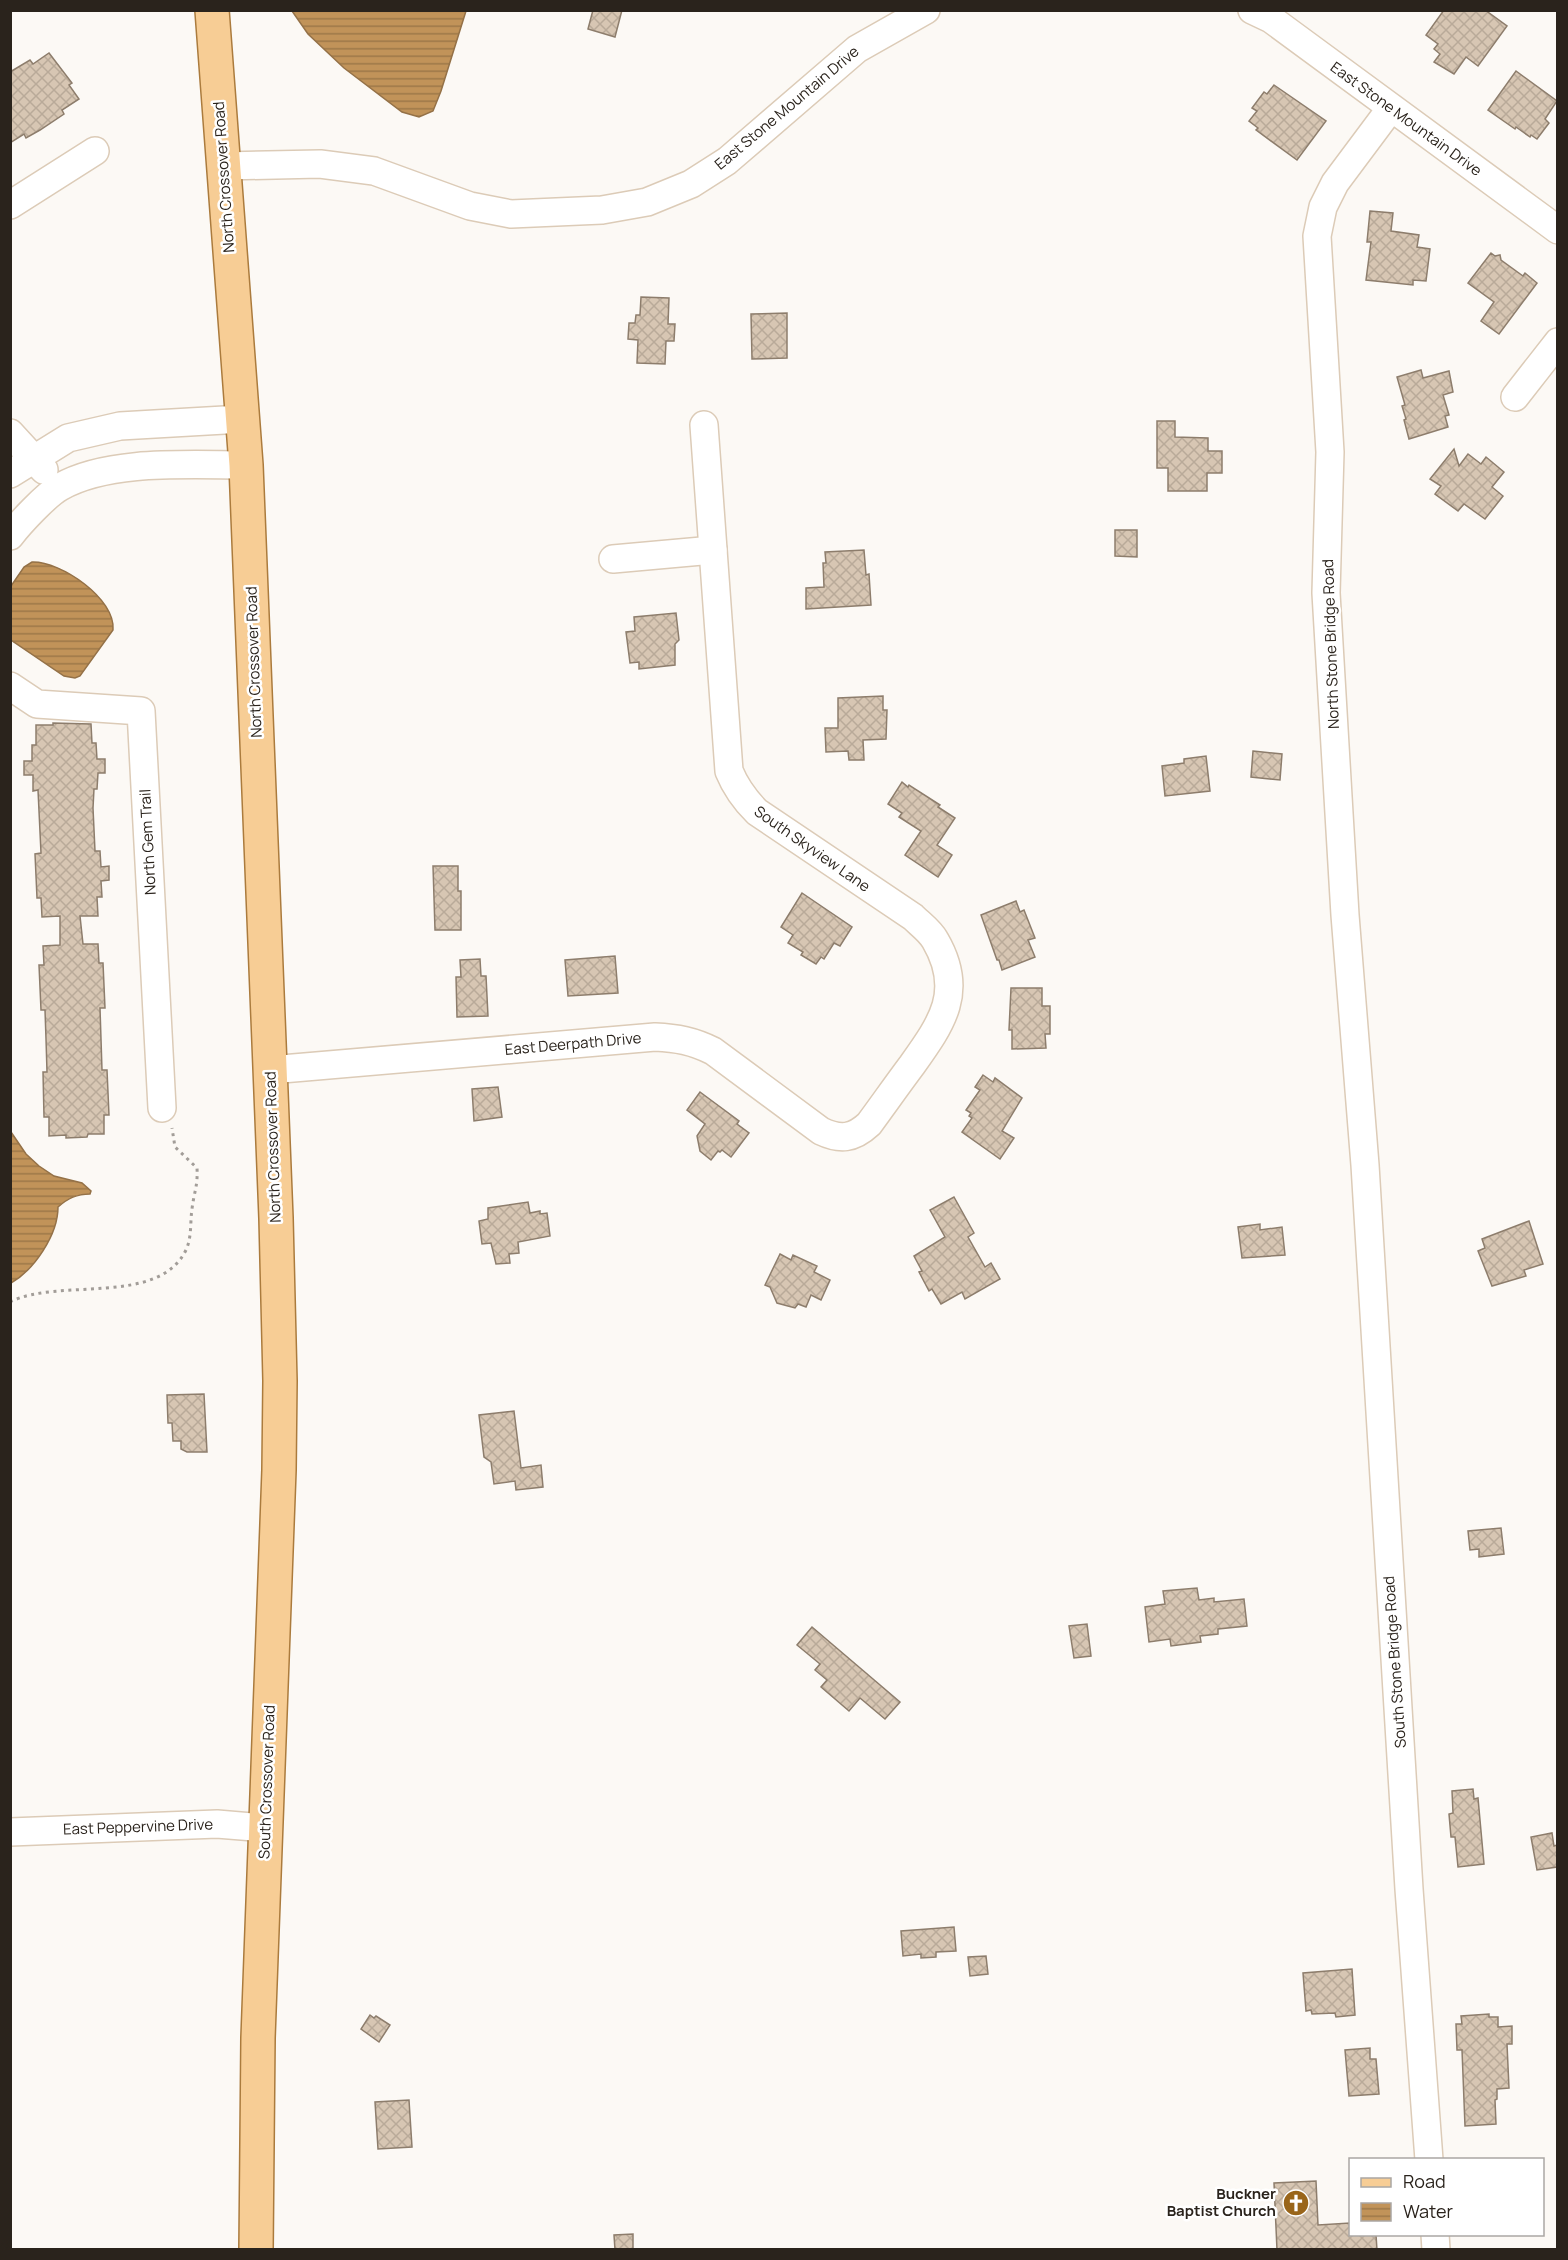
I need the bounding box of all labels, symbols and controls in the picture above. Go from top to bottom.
street label: East Stone Mountain Drive [710,41,863,174]
street label: East Stone Mountain Drive [1326,57,1486,181]
street label: North Crossover Road [208,101,239,253]
street label: North Stone Bridge Road [1317,559,1344,729]
street label: North Crossover Road [240,586,267,738]
street label: North Gem Trail [134,789,161,895]
street label: South Skyview Lane [750,801,875,897]
street label: East Deerpath Drive [504,1027,642,1060]
street label: North Crossover Road [259,1071,286,1223]
street label: South Stone Bridge Road [1378,1575,1411,1749]
street label: South Crossover Road [253,1705,280,1859]
street label: East Peppervine Drive [63,1813,214,1840]
legend [1349,2158,1544,2236]
text: Road [1403,2169,1446,2193]
place label: Buckner Baptist Church [1167,2183,1276,2221]
church icon: Buckner Baptist Church [1281,2188,1311,2218]
text: Water [1403,2199,1453,2223]

